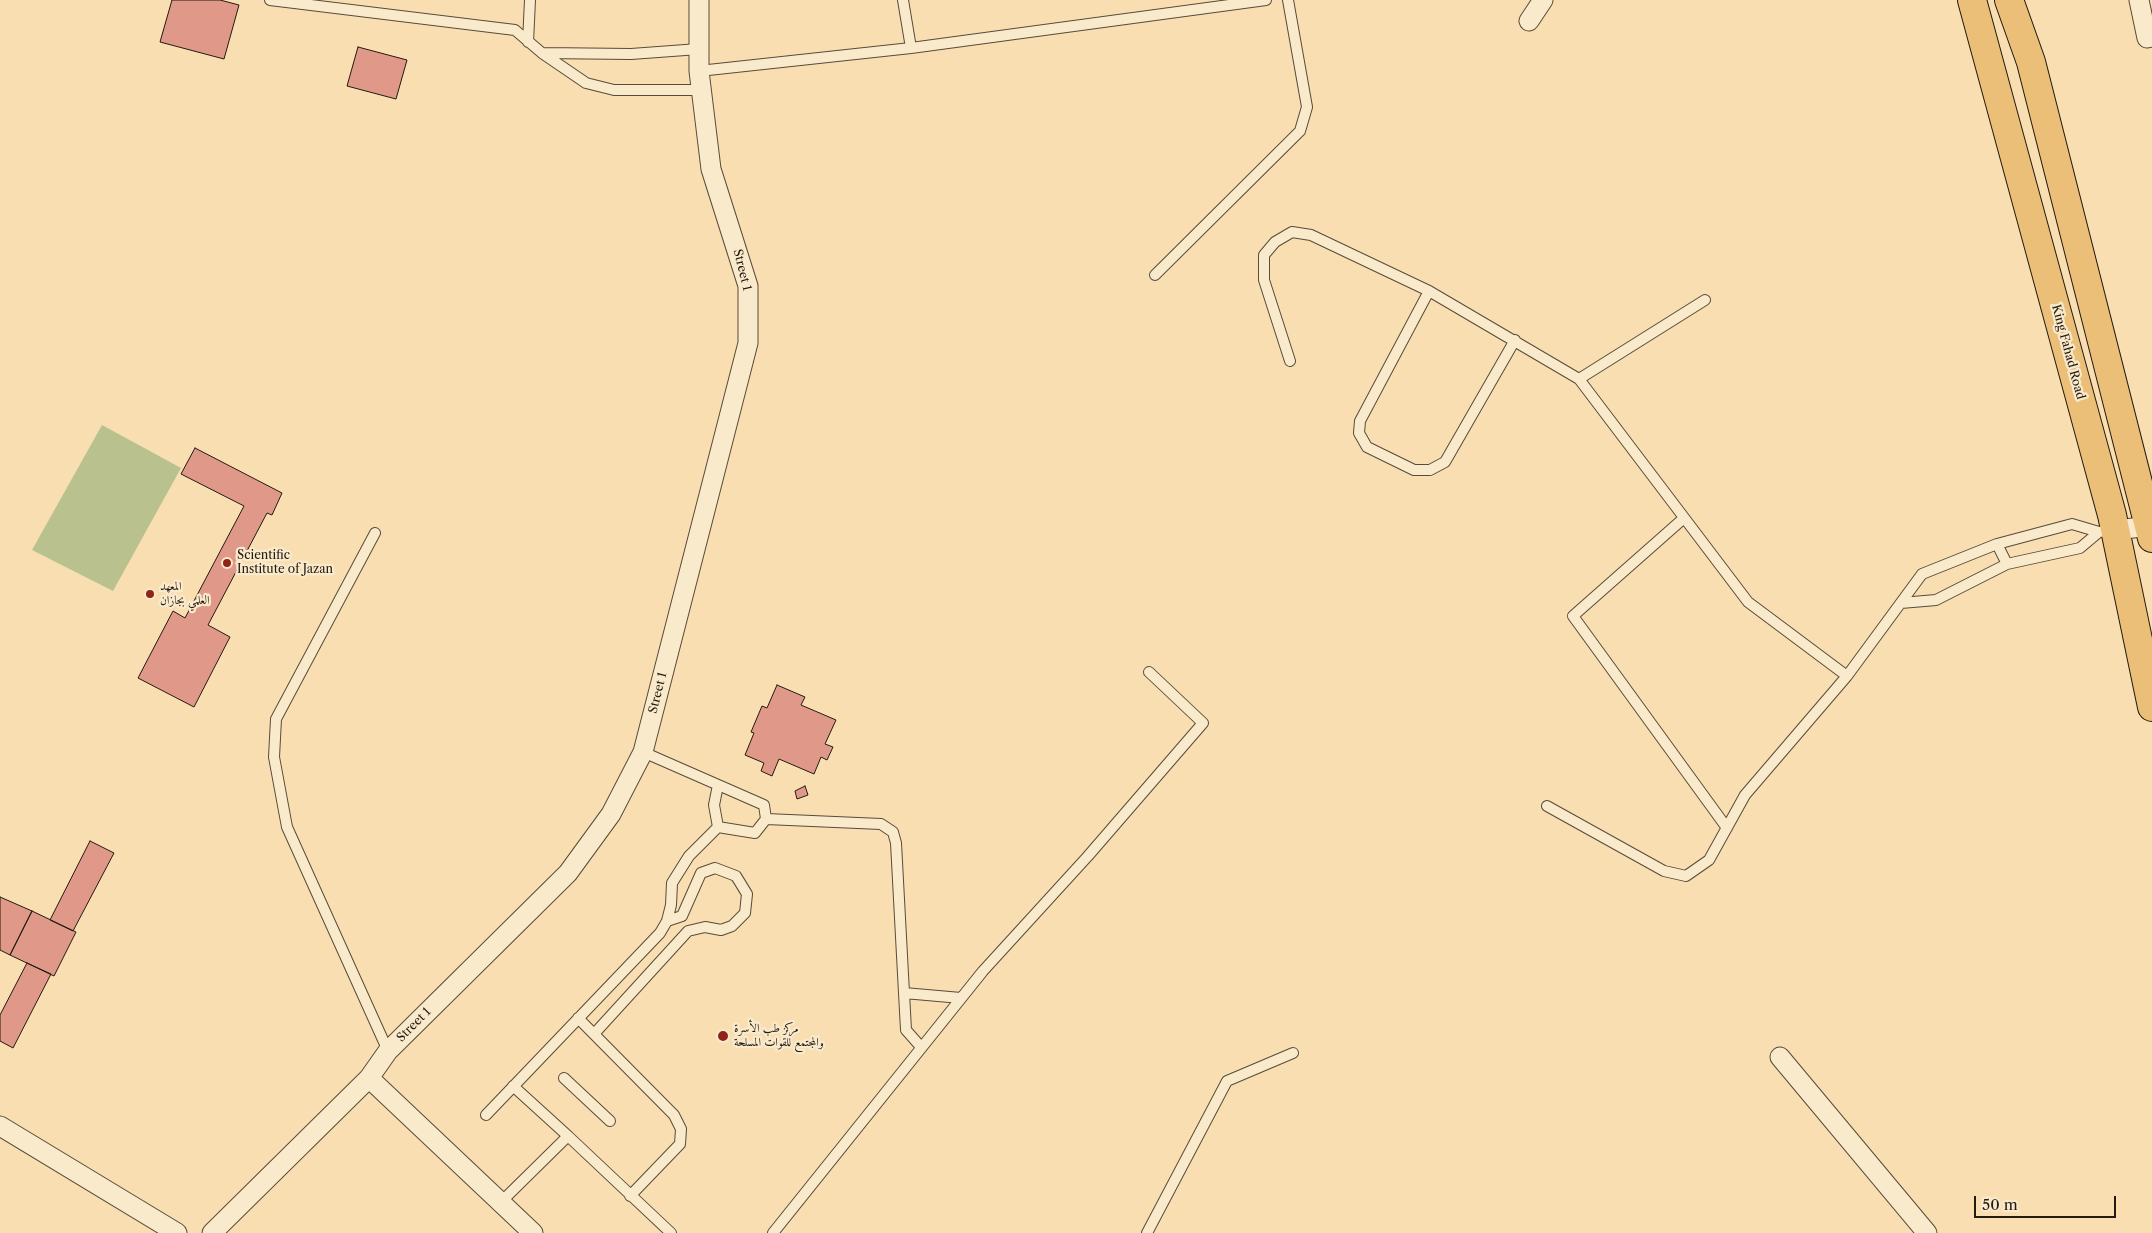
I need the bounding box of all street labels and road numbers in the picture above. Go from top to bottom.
street label: Street 1 [730,248,754,292]
street label: King Fahad Road [2048,303,2088,401]
street label: Street 1 [646,671,670,715]
street label: Street 1 [394,1005,434,1045]

